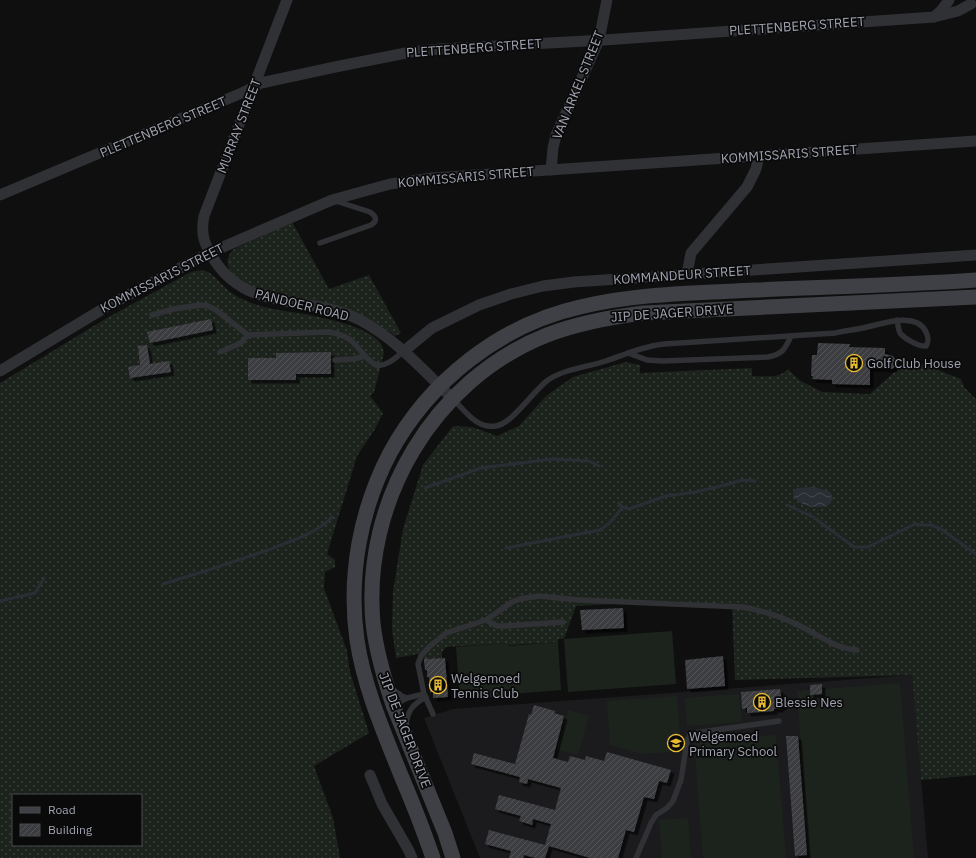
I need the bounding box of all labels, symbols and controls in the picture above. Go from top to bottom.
street label: PLETTENBERG STREET [729,13,866,39]
street label: VAN ARKEL STREET [548,28,608,142]
street label: PLETTENBERG STREET [406,35,543,61]
street label: MURRAY STREET [213,76,265,176]
street label: PLETTENBERG STREET [97,92,229,161]
street label: KOMMISSARIS STREET [720,141,858,167]
street label: KOMMISSARIS STREET [397,163,535,191]
street label: KOMMISSARIS STREET [97,239,227,317]
street label: KOMMANDEUR STREET [613,262,752,288]
street label: PANDOER ROAD [253,285,351,325]
street label: JIP DE JAGER DRIVE [610,300,734,326]
building icon: Golf Club House [844,353,864,373]
place label: Golf Club House [867,355,961,372]
street label: JIP DE JAGER DRIVE [375,670,435,790]
place label: Welgemoed Tennis Club [451,670,520,702]
building icon: Welgemoed Tennis Club [428,675,448,695]
building icon: Blessie Nes [752,692,772,712]
place label: Blessie Nes [775,694,843,711]
place label: Welgemoed Primary School [689,728,778,760]
school or university icon: Welgemoed Primary School [666,733,686,753]
legend [12,794,142,846]
text: Road [48,802,76,817]
text: Building [48,822,93,837]

